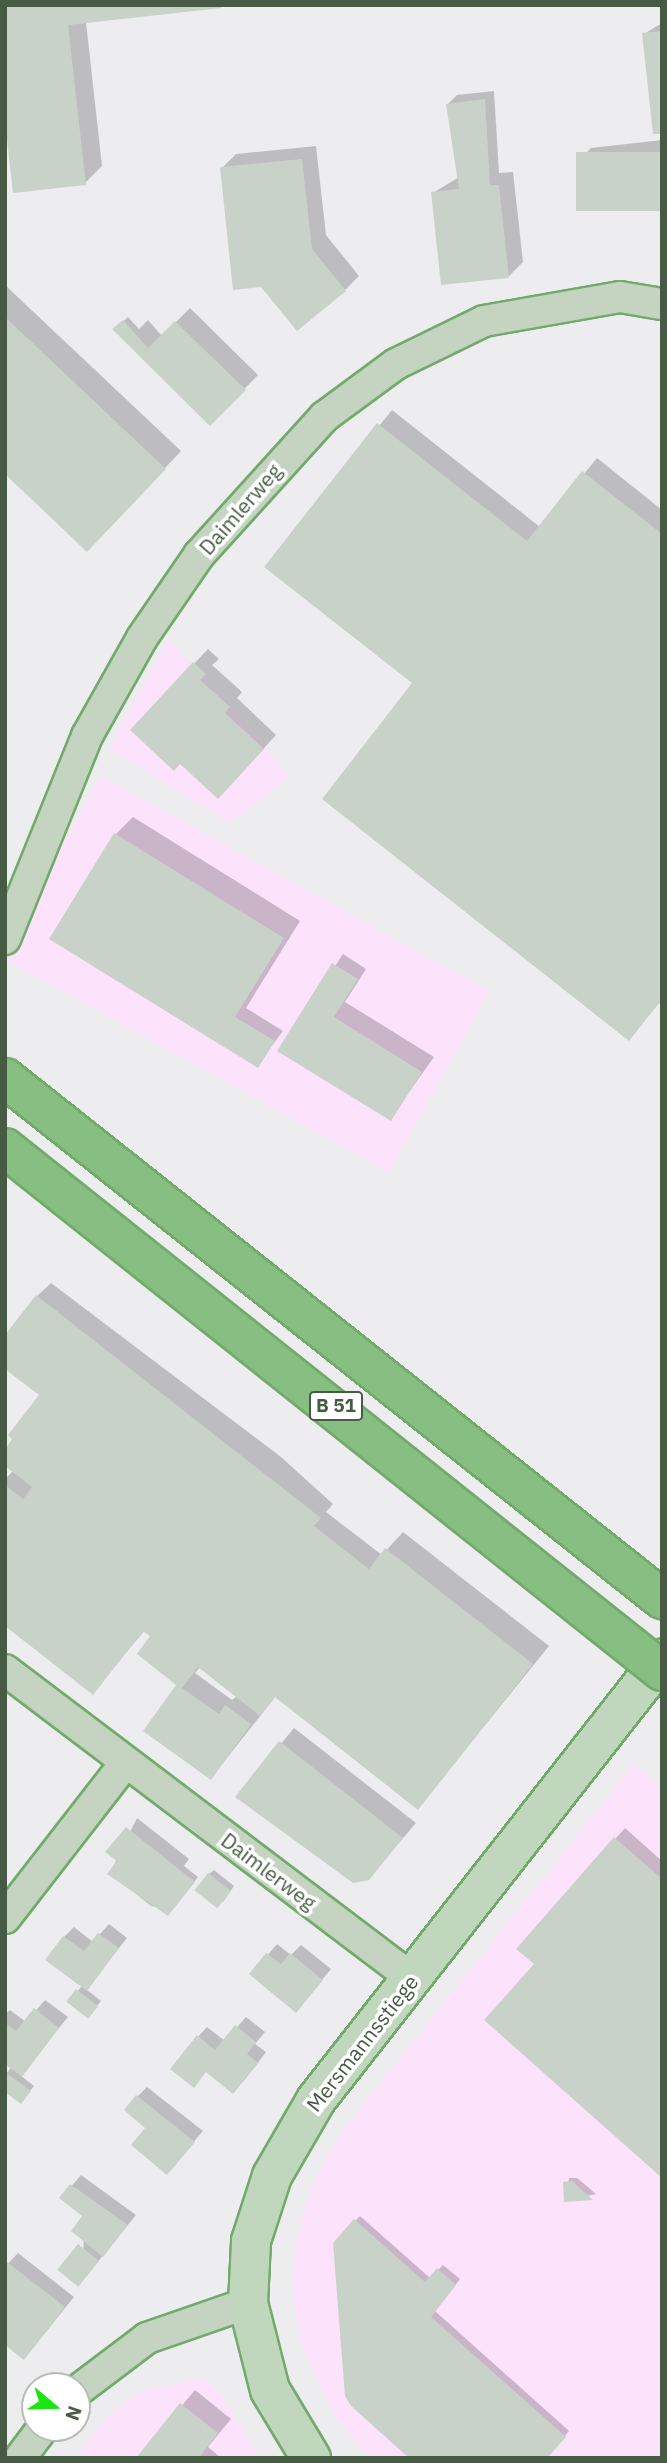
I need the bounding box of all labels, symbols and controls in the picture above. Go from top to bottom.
street label: Daimlerweg [194,458,286,560]
road number: B 51 [308,1390,364,1422]
street label: Daimlerweg [216,1827,322,1915]
street label: Mersmannsstiege [301,1970,423,2116]
north arrow [21,2372,91,2442]
text: N [60,2403,88,2424]

